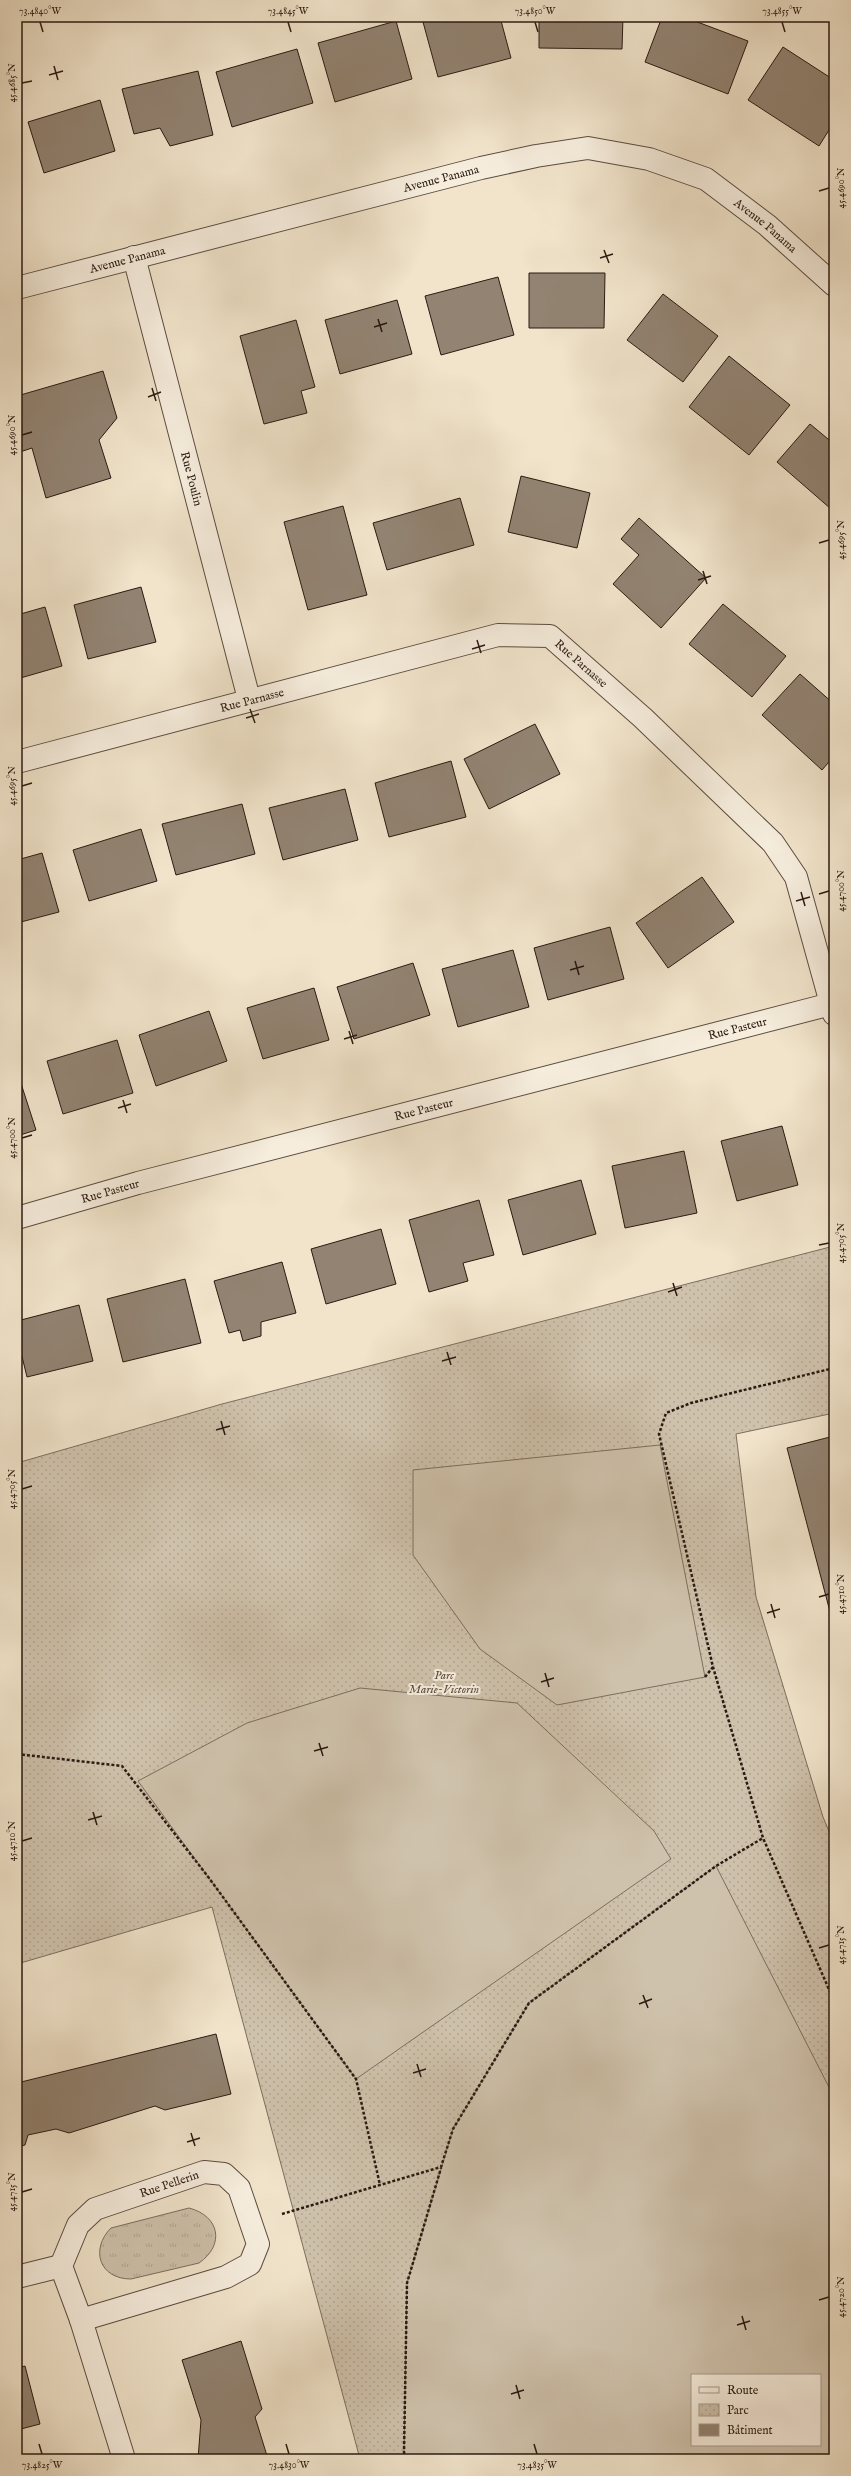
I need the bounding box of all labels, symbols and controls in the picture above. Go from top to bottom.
text: 73.4840°W [19,5,61,18]
text: 73.4845°W [268,5,309,18]
text: 73.4850°W [515,5,556,18]
text: 73.4855°W [762,5,802,18]
text: 45.4685°N [6,63,19,103]
street label: Avenue Panama [401,161,481,196]
text: 45.4690°N [835,167,848,208]
street label: Avenue Panama [730,195,801,256]
street label: Avenue Panama [87,242,168,277]
text: 45.4690°N [6,414,19,455]
street label: Rue Poulin [177,450,206,508]
text: 45.4695°N [835,520,848,560]
street label: Rue Parnasse [552,636,611,691]
street label: Rue Parnasse [218,684,286,716]
text: 45.4695°N [6,766,19,806]
text: 45.4700°N [835,870,848,912]
street label: Rue Pasteur [706,1013,769,1043]
street label: Rue Pasteur [393,1094,455,1124]
text: 45.4700°N [6,1117,19,1159]
street label: Rue Pasteur [79,1175,142,1207]
text: 45.4705°N [835,1222,848,1263]
text: 45.4705°N [6,1468,19,1509]
text: 45.4710°N [835,1573,848,1614]
park label: Parc Marie-Victorin [409,1668,480,1697]
text: 45.4710°N [6,1820,19,1861]
text: 45.4715°N [835,1925,848,1965]
street label: Rue Pellerin [137,2167,201,2201]
text: 45.4715°N [6,2172,19,2212]
text: 45.4720°N [835,2276,848,2318]
legend [691,2374,821,2446]
text: Route [727,2383,759,2398]
text: Parc [727,2403,749,2418]
text: Bâtiment [727,2423,773,2438]
text: 73.4825°W [22,2459,63,2472]
text: 73.4830°W [269,2459,310,2472]
text: 73.4835°W [517,2459,557,2472]

